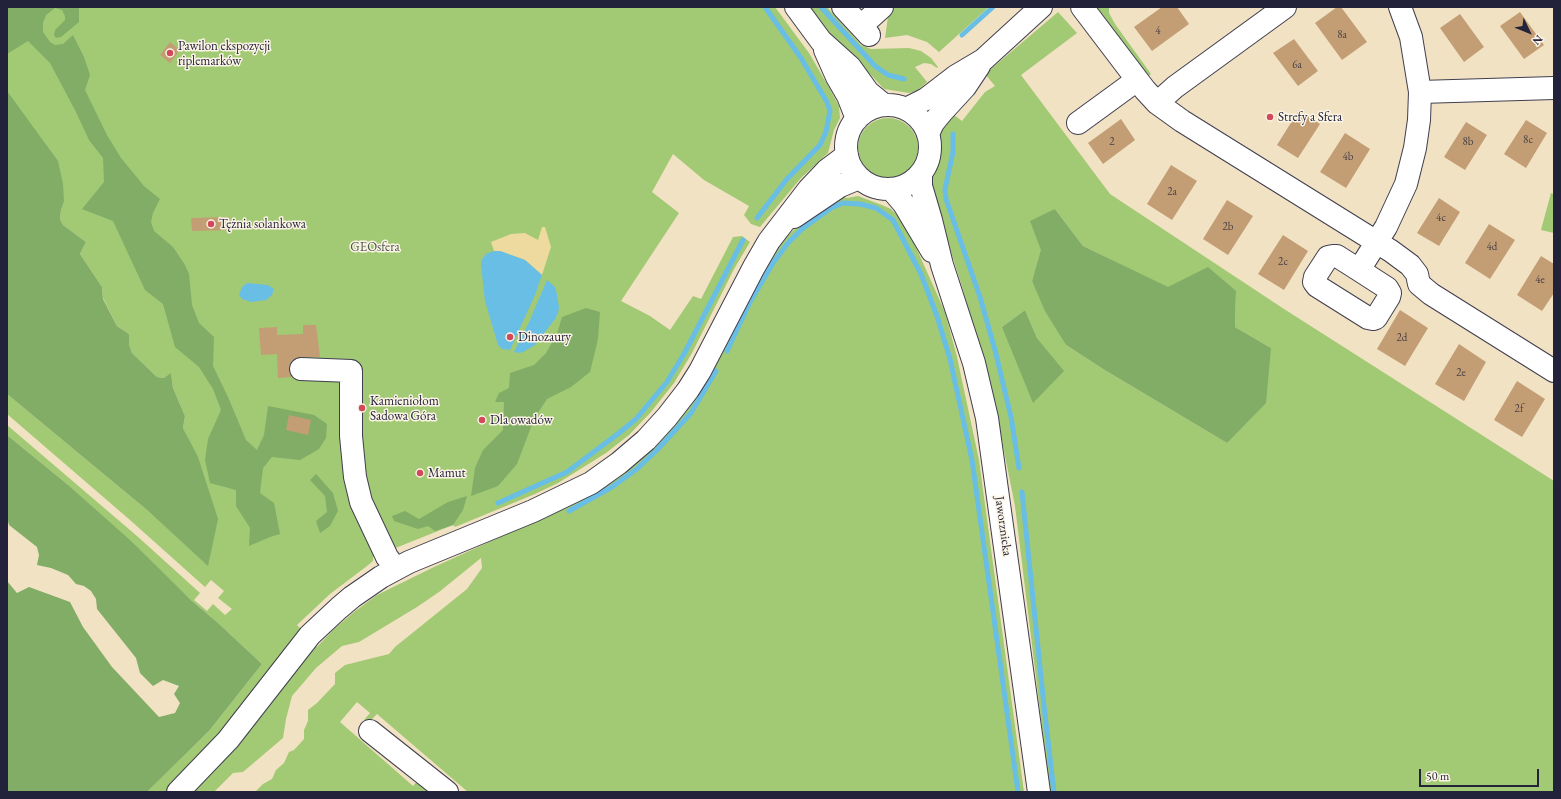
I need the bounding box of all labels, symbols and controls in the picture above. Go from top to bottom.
north arrow [1509,12,1549,52]
house number: 4 [1155,24,1161,38]
house number: 8a [1337,28,1347,42]
text: N [1530,32,1546,48]
place label: Pawilon ekspozycji riplemarków [178,38,270,69]
marker: Pawilon ekspozycji riplemarków [165,48,175,58]
house number: 6a [1292,58,1302,72]
place label: Strefy a Sfera [1278,109,1342,125]
marker: Strefy a Sfera [1265,112,1275,122]
house number: 8c [1523,133,1533,147]
house number: 2 [1109,135,1115,149]
house number: 8b [1463,135,1473,149]
house number: 4b [1343,150,1353,164]
house number: 2a [1167,185,1177,199]
house number: 4c [1436,211,1446,225]
place label: Tężnia solankowa [219,216,306,232]
marker: Tężnia solankowa [206,219,216,229]
house number: 2b [1223,220,1233,234]
park label: GEOsfera [350,239,400,255]
house number: 4d [1487,240,1497,254]
house number: 2c [1278,255,1288,269]
house number: 4e [1535,273,1545,287]
place label: Dinozaury [518,329,571,345]
house number: 2d [1397,331,1407,345]
marker: Dinozaury [505,332,515,342]
house number: 2e [1456,366,1466,380]
place label: Kamieniołom Sadowa Góra [370,393,439,424]
house number: 2f [1515,402,1523,416]
marker: Kamieniołom Sadowa Góra [357,403,367,413]
place label: Dla owadów [490,412,553,428]
marker: Dla owadów [477,415,487,425]
place label: Mamut [428,465,466,481]
marker: Mamut [415,468,425,478]
street label: Jaworznicka [991,495,1015,557]
scale bar [1421,761,1541,787]
text: 50 m [1426,768,1449,784]

